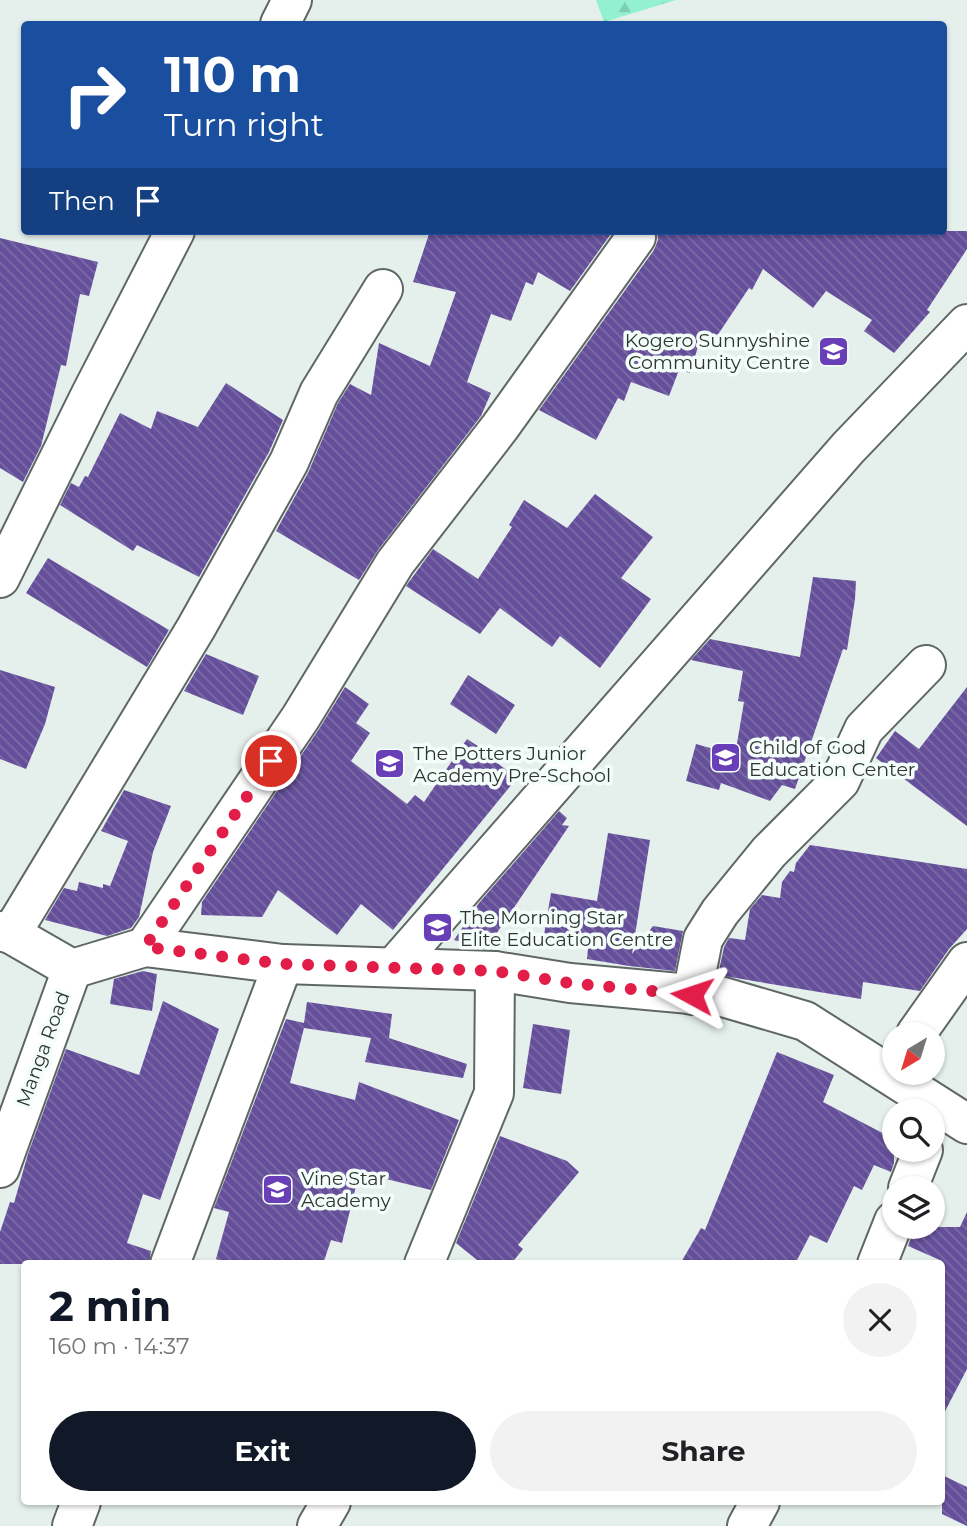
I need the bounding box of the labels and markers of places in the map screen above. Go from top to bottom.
place label: Kogero Sunnyshine Community Centre [625,329,810,374]
school or university icon: Kogero Sunnyshine Community Centre [816,334,850,368]
pin [241,731,301,791]
place label: Child of God Education Center [749,736,916,781]
school or university icon: Child of God Education Center [709,741,743,775]
place label: The Potters Junior Academy Pre-School [413,742,611,787]
school or university icon: The Potters Junior Academy Pre-School [373,747,407,781]
place label: The Morning Star Elite Education Centre [460,906,673,951]
school or university icon: The Morning Star Elite Education Centre [420,911,454,945]
place label: Vine Star Academy [301,1167,392,1212]
school or university icon: Vine Star Academy [261,1172,295,1206]

